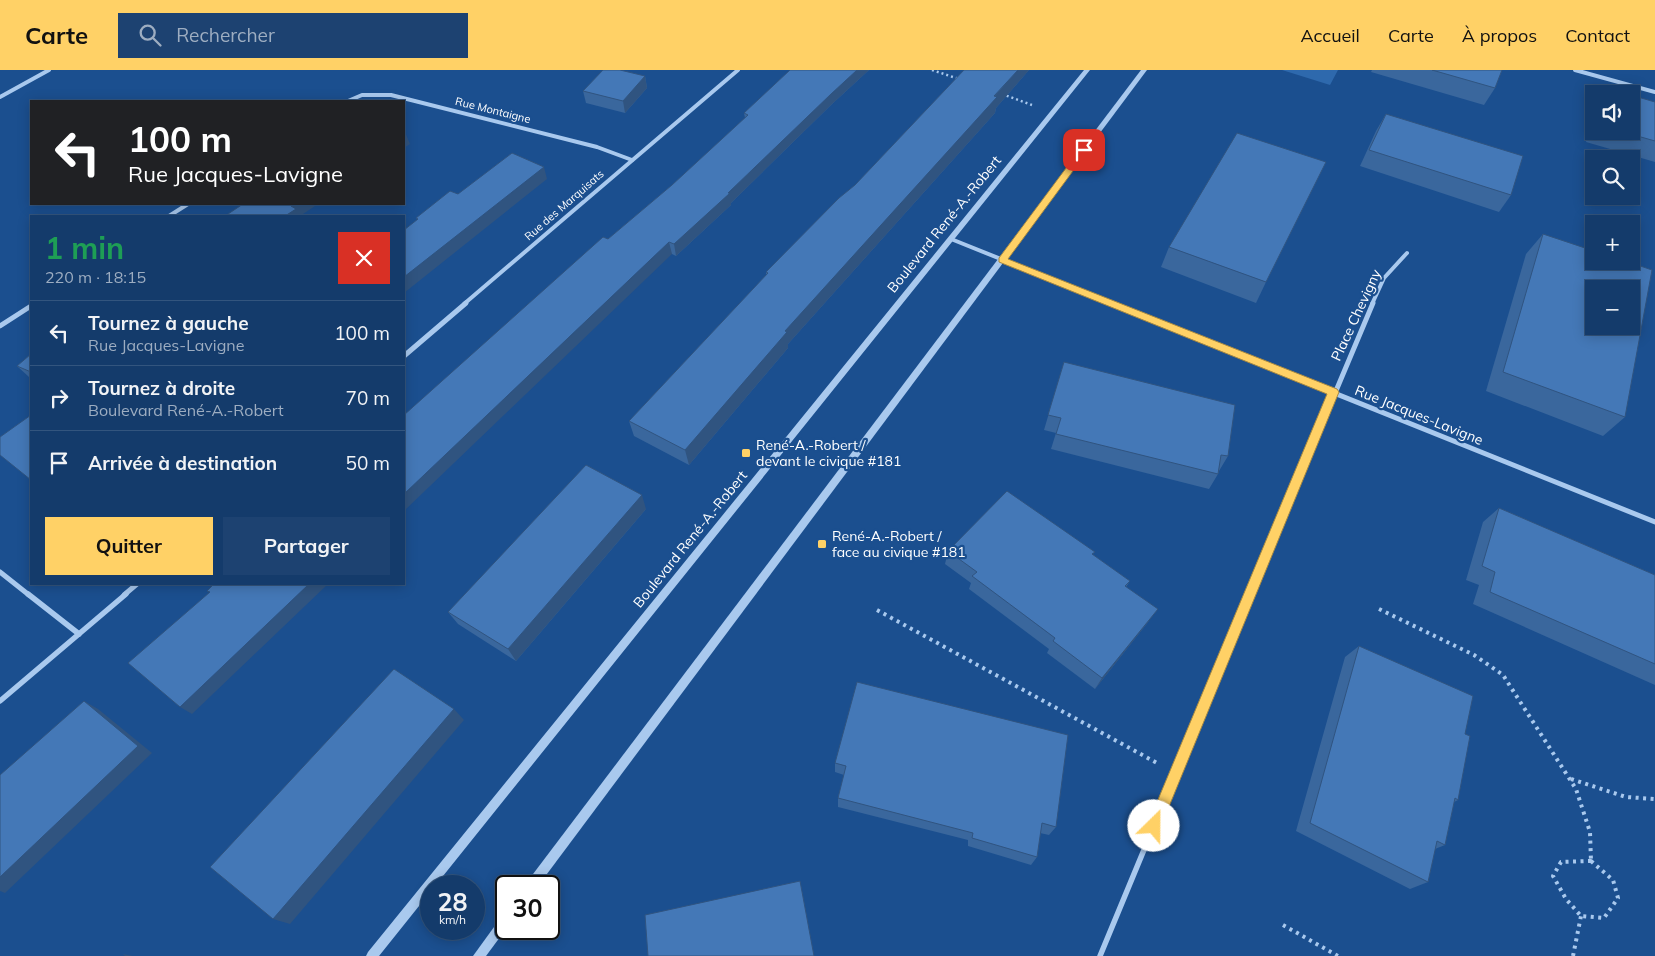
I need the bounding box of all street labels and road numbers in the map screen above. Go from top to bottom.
street label: Rue Montaigne [454,94,532,126]
street label: Boulevard René-A.-Robert [883,152,1005,296]
street label: Rue des Marquisats [521,167,607,243]
street label: Place Chevigny [1327,266,1385,364]
street label: Rue Jacques-Lavigne [1352,381,1486,449]
street label: Boulevard René-A.-Robert [629,467,751,611]

